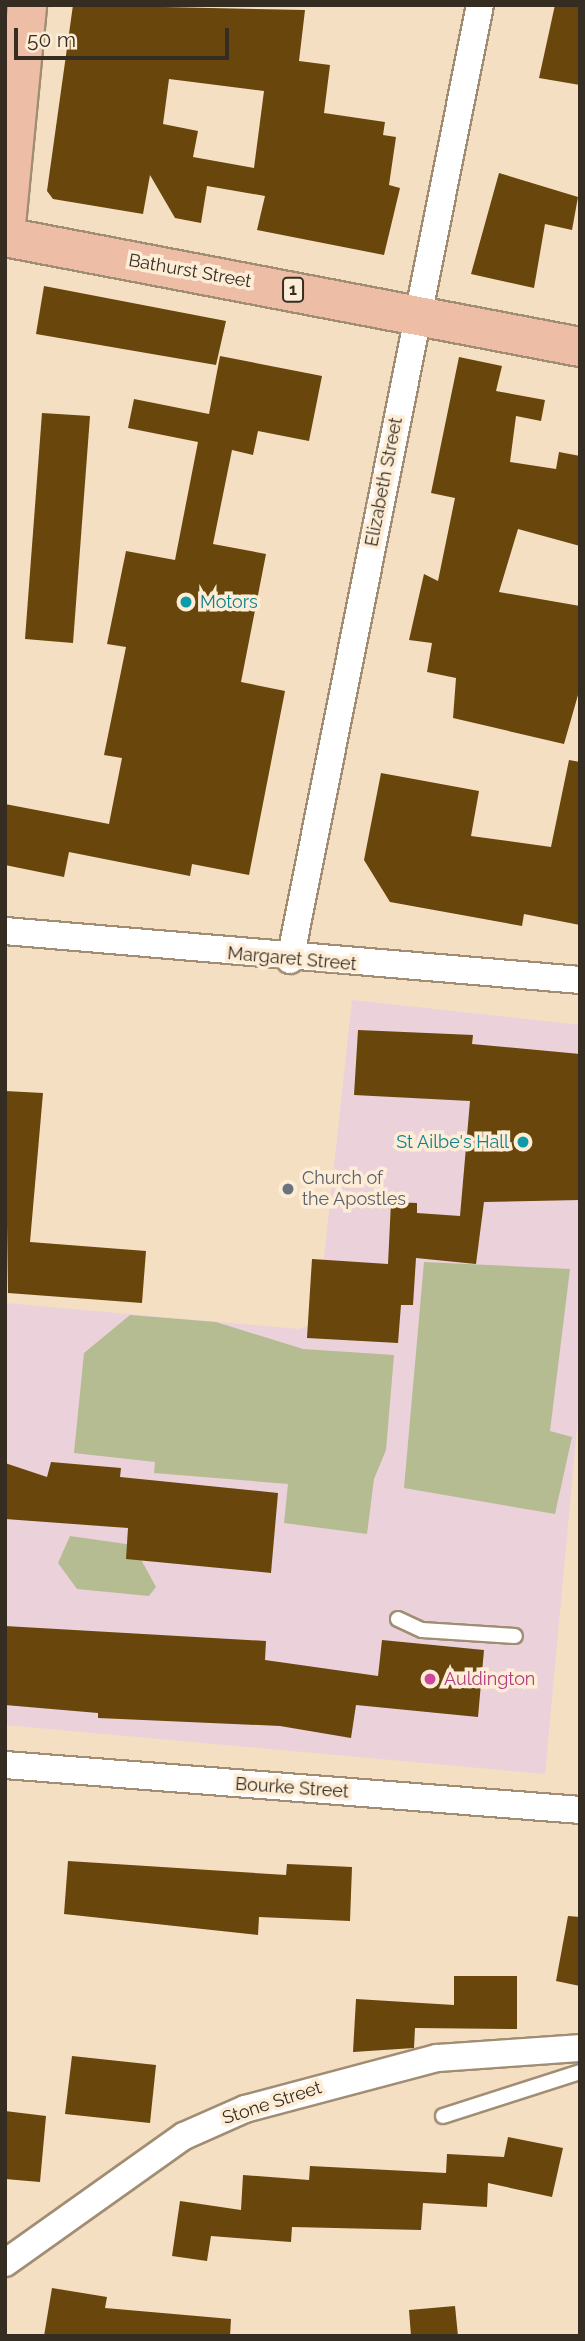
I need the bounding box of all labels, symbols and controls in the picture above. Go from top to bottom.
scale bar [18,14,233,58]
text: 50 m [27,27,76,52]
street label: Bathurst Street [127,250,253,292]
road number: 1 [281,278,305,302]
street label: Elizabeth Street [361,416,407,548]
place label: Motors [200,591,258,613]
marker: Motors [178,594,194,610]
street label: Margaret Street [227,943,357,975]
place label: St Ailbe's Hall [396,1131,509,1153]
marker: St Ailbe's Hall [515,1134,531,1150]
place label: Church of the Apostles [302,1168,407,1210]
marker: Church of the Apostles [280,1181,296,1197]
place label: Auldington [444,1668,535,1690]
marker: Auldington [422,1671,438,1687]
street label: Bourke Street [234,1773,350,1803]
street label: Stone Street [220,2077,324,2129]

